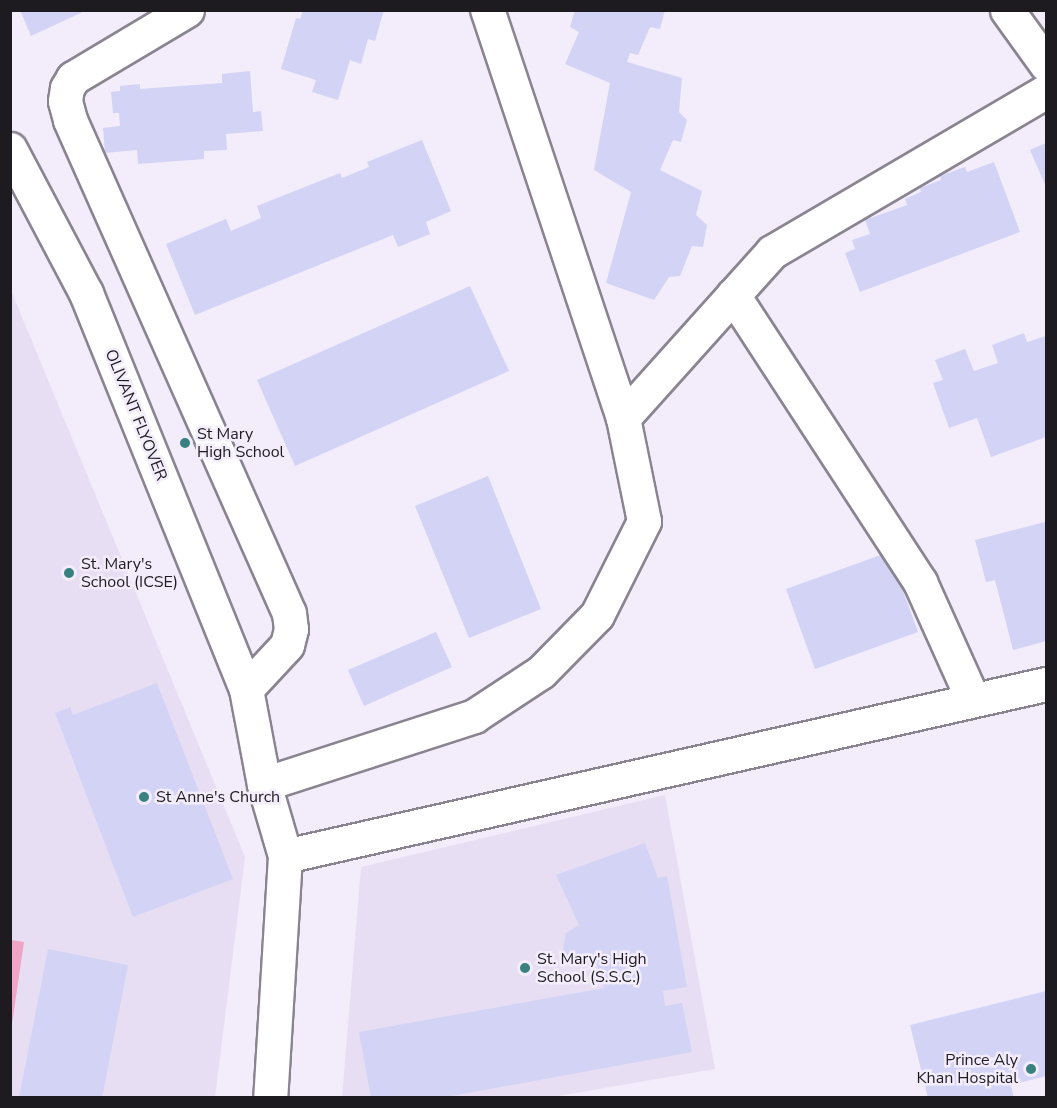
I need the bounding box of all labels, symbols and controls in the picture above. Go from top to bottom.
street label: OLIVANT FLYOVER [101,347,171,483]
place label: St Mary High School [197,424,284,462]
marker: St Mary High School [178,436,192,450]
place label: St. Mary's School (ICSE) [81,554,178,592]
marker: St. Mary's School (ICSE) [62,566,76,580]
place label: St Anne's Church [156,787,280,807]
marker: St Anne's Church [137,790,151,804]
place label: St. Mary's High School (S.S.C.) [537,949,647,987]
marker: St. Mary's High School (S.S.C.) [518,961,532,975]
place label: Prince Aly Khan Hospital [917,1050,1018,1088]
marker: Prince Aly Khan Hospital [1022,1060,1040,1078]

